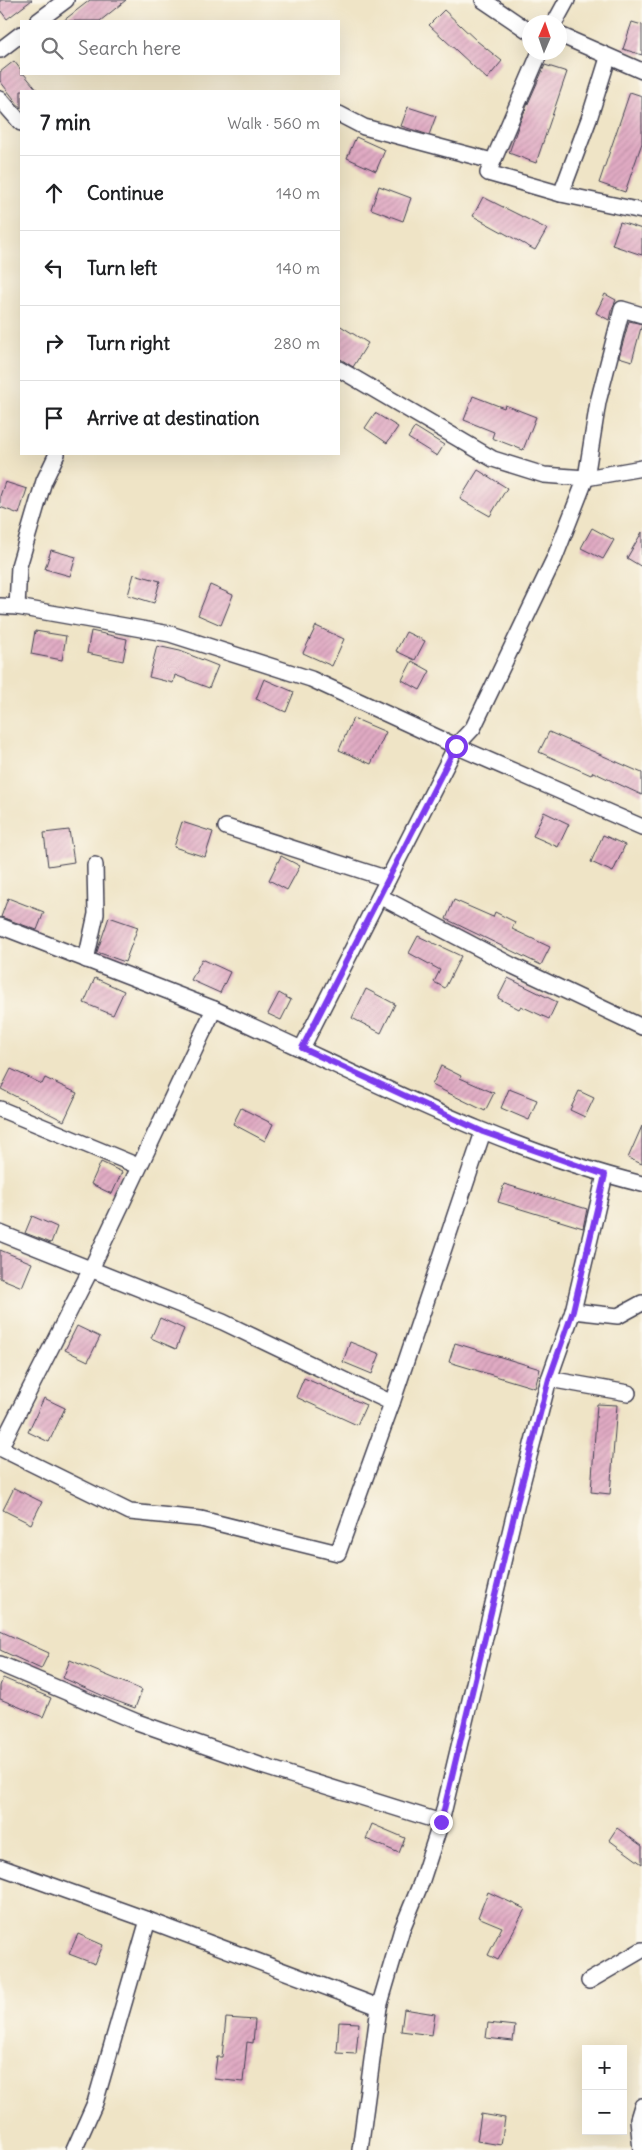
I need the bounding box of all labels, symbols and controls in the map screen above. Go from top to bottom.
north arrow [522,15,567,60]
search box [20,20,340,75]
icon: search [38,34,66,62]
text: Search here [78,36,181,60]
text: 7 min [40,109,91,136]
text: Walk · 560 m [227,113,320,133]
icon: ahead [40,179,68,207]
text: Continue [87,181,164,205]
text: 140 m [276,183,320,203]
icon: left [40,254,68,282]
text: Turn left [87,256,157,280]
text: 140 m [276,258,320,278]
icon: right [40,329,68,357]
text: Turn right [87,331,170,355]
text: 280 m [274,333,320,353]
icon: arrive [40,404,68,432]
text: Arrive at destination [87,406,260,430]
route start [445,735,468,758]
route end [430,1811,453,1834]
map controls [582,2045,627,2135]
button: + [582,2045,627,2090]
button: − [582,2090,627,2135]

